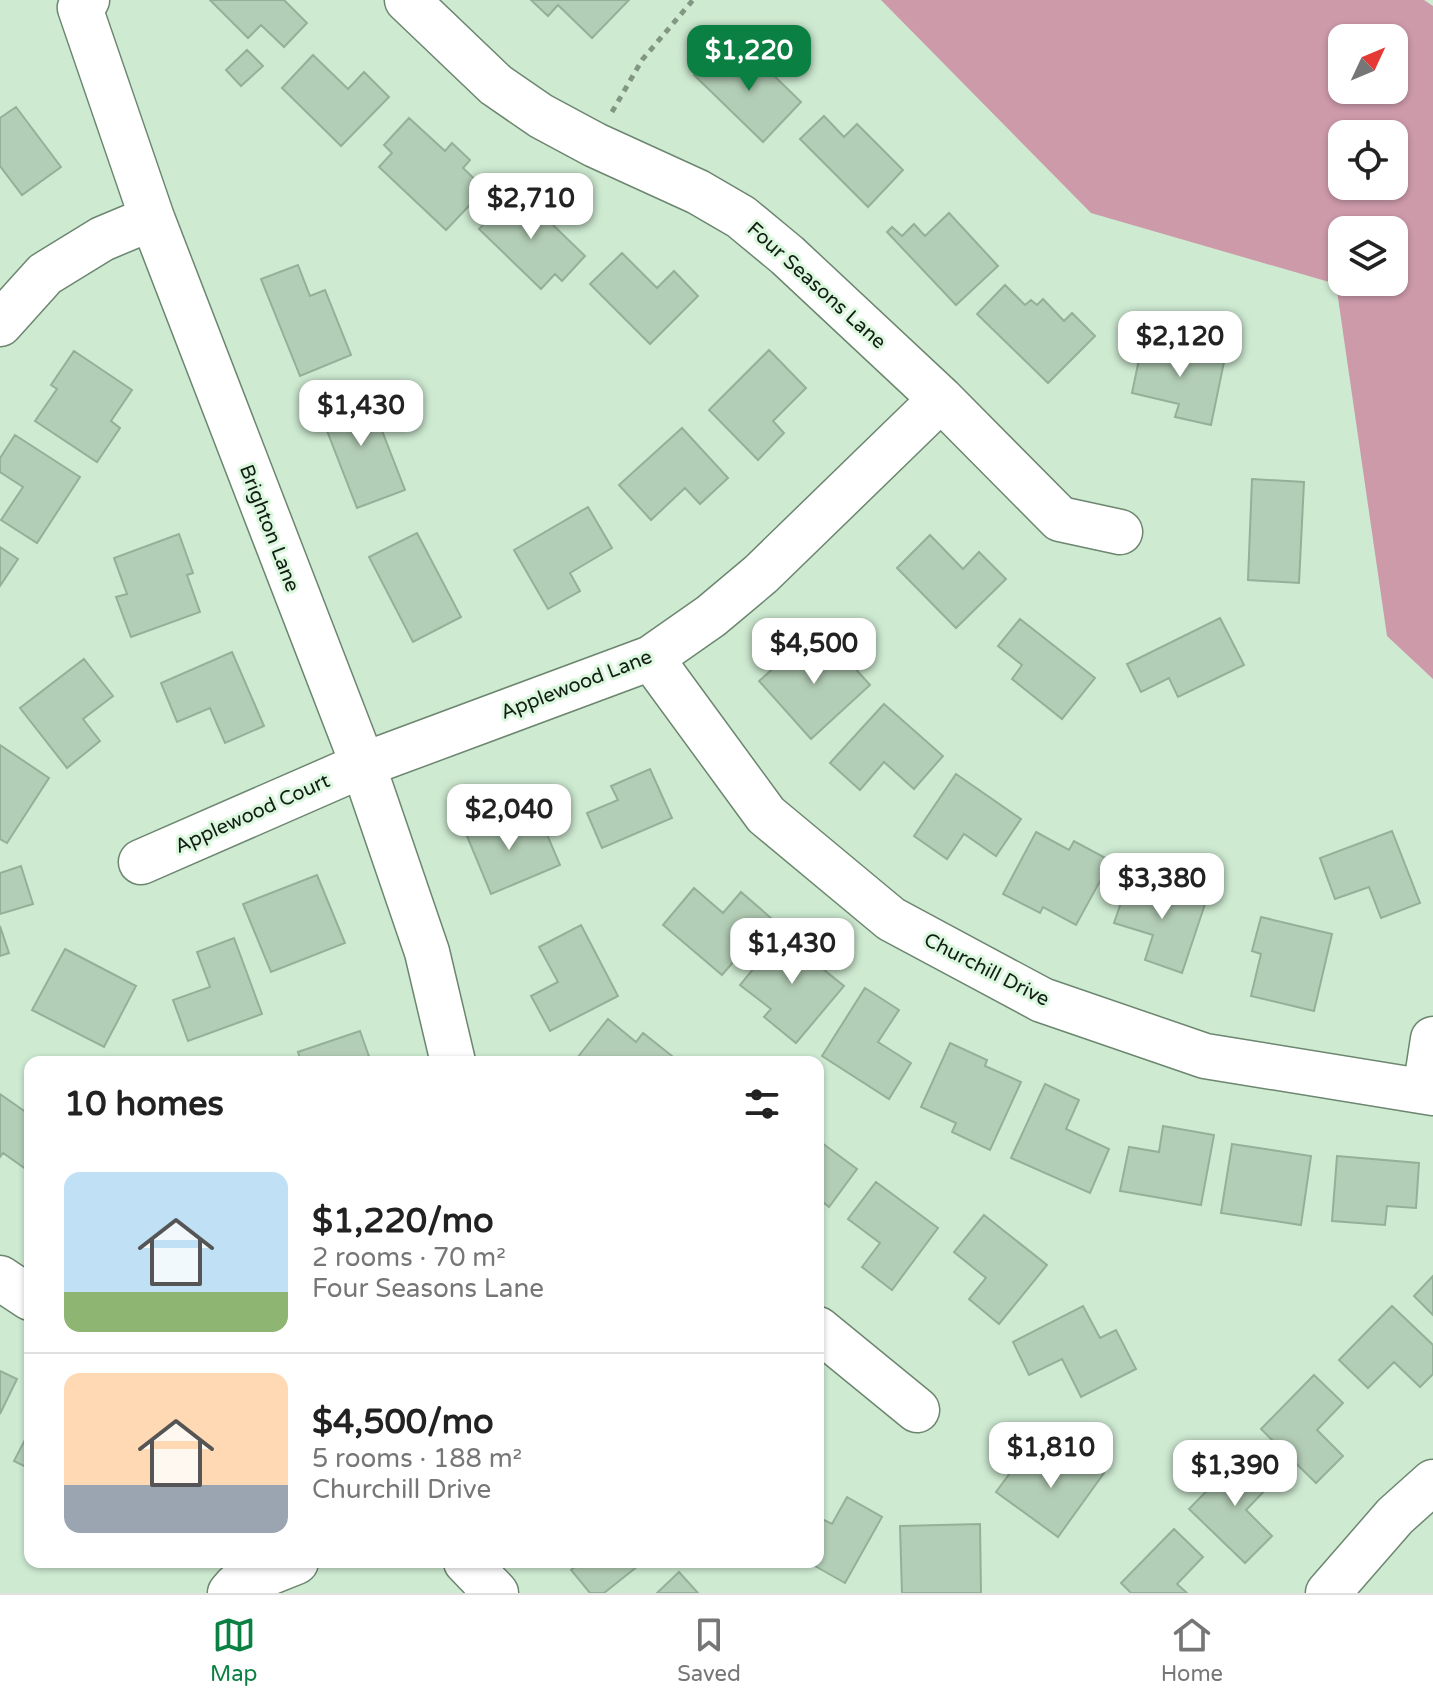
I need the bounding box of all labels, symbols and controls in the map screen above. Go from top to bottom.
north arrow [1328,24,1408,104]
map controls [1328,24,1408,296]
pin: $1,220 [684,25,814,93]
text: $1,220 [705,35,793,66]
button: locate [1328,120,1408,200]
pin: $2,710 [466,173,596,241]
text: $2,710 [487,183,575,214]
button: layers [1328,216,1408,296]
street label: Four Seasons Lane [742,217,891,354]
pin: $2,120 [1115,311,1245,379]
text: $2,120 [1136,321,1224,352]
pin: $1,430 [296,380,426,448]
text: $1,430 [317,390,405,421]
street label: Brighton Lane [234,461,304,595]
pin: $4,500 [749,618,879,686]
text: $4,500 [770,628,858,659]
street label: Applewood Lane [497,645,656,725]
street label: Applewood Court [171,769,334,859]
pin: $2,040 [444,784,574,852]
text: $2,040 [465,794,553,825]
pin: $3,380 [1097,853,1227,921]
text: $3,380 [1118,863,1206,894]
pin: $1,430 [727,918,857,986]
text: $1,430 [748,928,836,959]
street label: Churchill Drive [920,928,1053,1012]
icon: filters [740,1082,784,1126]
text: 10 homes [64,1084,224,1125]
text: $1,220/mo [312,1201,494,1242]
icon: home [128,1204,224,1300]
text: 2 rooms · 70 m² [312,1242,506,1273]
text: Four Seasons Lane [312,1273,544,1304]
text: $4,500/mo [312,1402,494,1443]
icon: home [128,1405,224,1501]
pin: $1,810 [986,1422,1116,1490]
text: $1,810 [1007,1432,1095,1463]
pin: $1,390 [1170,1440,1300,1508]
text: 5 rooms · 188 m² [312,1443,522,1474]
text: $1,390 [1191,1450,1279,1481]
text: Churchill Drive [312,1474,491,1505]
tab: Map [210,1613,257,1687]
tab: Saved [677,1613,741,1687]
tab: Home [1161,1613,1223,1687]

